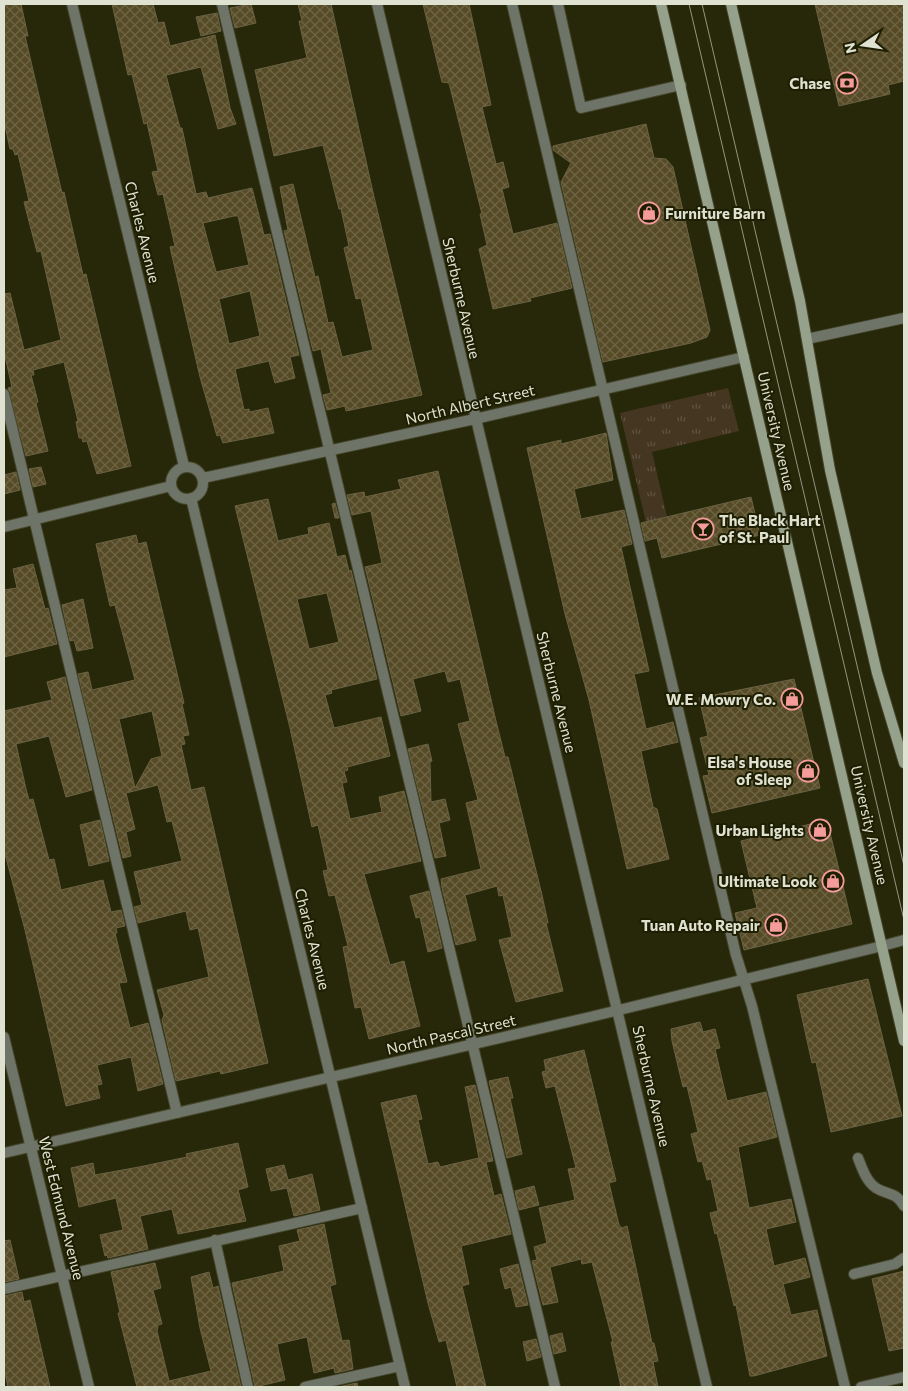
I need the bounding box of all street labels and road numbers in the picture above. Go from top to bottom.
street label: Charles Avenue [122,179,164,285]
street label: Sherburne Avenue [439,236,485,360]
street label: University Avenue [755,370,800,493]
street label: North Albert Street [404,380,536,428]
street label: Sherburne Avenue [533,630,581,754]
street label: University Avenue [848,764,893,887]
street label: Charles Avenue [292,886,334,992]
street label: North Pascal Street [385,1010,517,1058]
street label: Sherburne Avenue [629,1024,675,1148]
street label: West Edmund Avenue [35,1134,89,1282]

